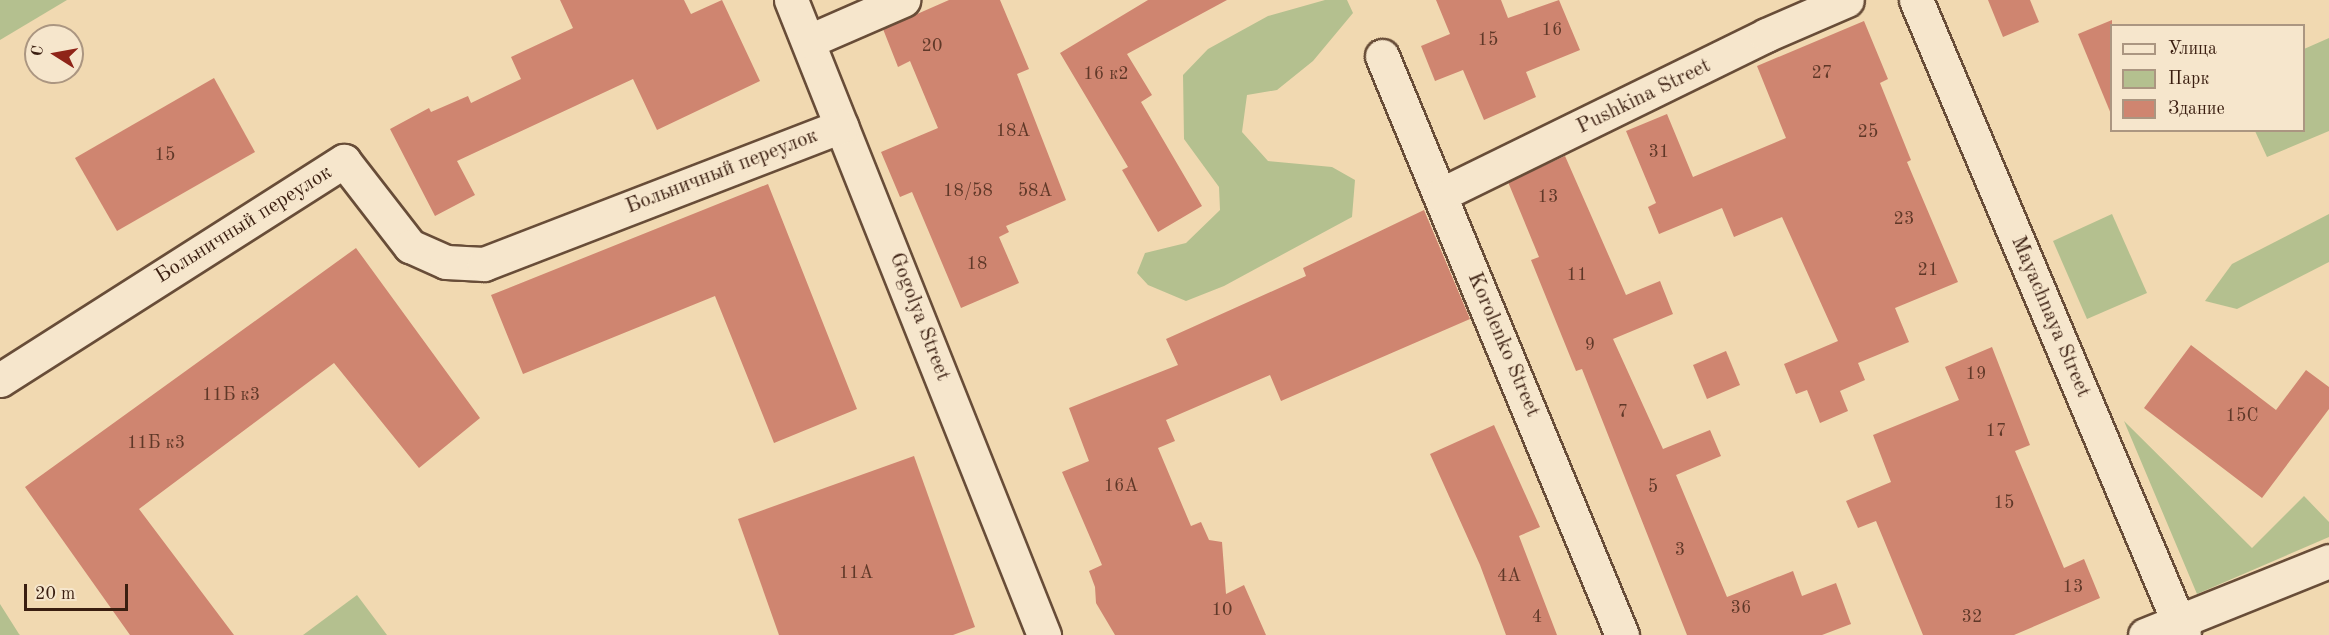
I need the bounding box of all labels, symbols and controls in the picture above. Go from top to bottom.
house number: 16 [1542,19,1562,41]
north arrow [24,24,84,84]
legend [2110,24,2305,132]
house number: 15 [1478,29,1498,51]
house number: 20 [922,35,942,57]
text: Улица [2168,40,2217,58]
text: С [29,44,47,58]
street label: Pushkina Street [1573,54,1715,140]
house number: 27 [1812,62,1832,84]
house number: 16 к2 [1083,63,1129,85]
text: Парк [2168,70,2209,88]
text: Здание [2168,100,2225,118]
house number: 18А [996,120,1030,142]
house number: 25 [1858,121,1878,143]
street label: Больничный переулок [622,124,822,220]
house number: 31 [1649,141,1669,163]
house number: 15 [155,144,175,166]
street label: Больничный переулок [151,160,337,290]
house number: 18/58 [943,180,993,202]
house number: 58А [1018,180,1052,202]
house number: 13 [1538,186,1558,208]
house number: 23 [1894,208,1914,230]
street label: Mayachnaya Street [2005,233,2095,401]
street label: Gogolya Street [883,249,955,385]
house number: 18 [967,253,987,275]
house number: 21 [1918,259,1938,281]
house number: 11 [1567,264,1587,286]
street label: Korolenko Street [1461,269,1545,421]
house number: 9 [1585,334,1595,356]
house number: 19 [1966,363,1986,385]
house number: 11Б к3 [202,384,260,406]
house number: 7 [1618,401,1628,423]
house number: 15С [2226,405,2258,427]
house number: 17 [1986,420,2006,442]
house number: 11Б к3 [127,432,185,454]
house number: 16А [1104,475,1138,497]
house number: 5 [1648,476,1658,498]
house number: 15 [1994,492,2014,514]
house number: 3 [1675,539,1685,561]
house number: 11А [839,562,873,584]
house number: 4А [1497,565,1521,587]
scale bar [27,572,130,610]
house number: 13 [2063,576,2083,598]
text: 20 m [35,585,75,603]
house number: 36 [1731,597,1751,619]
house number: 10 [1212,599,1232,621]
house number: 4 [1532,606,1542,628]
house number: 32 [1962,606,1982,628]

